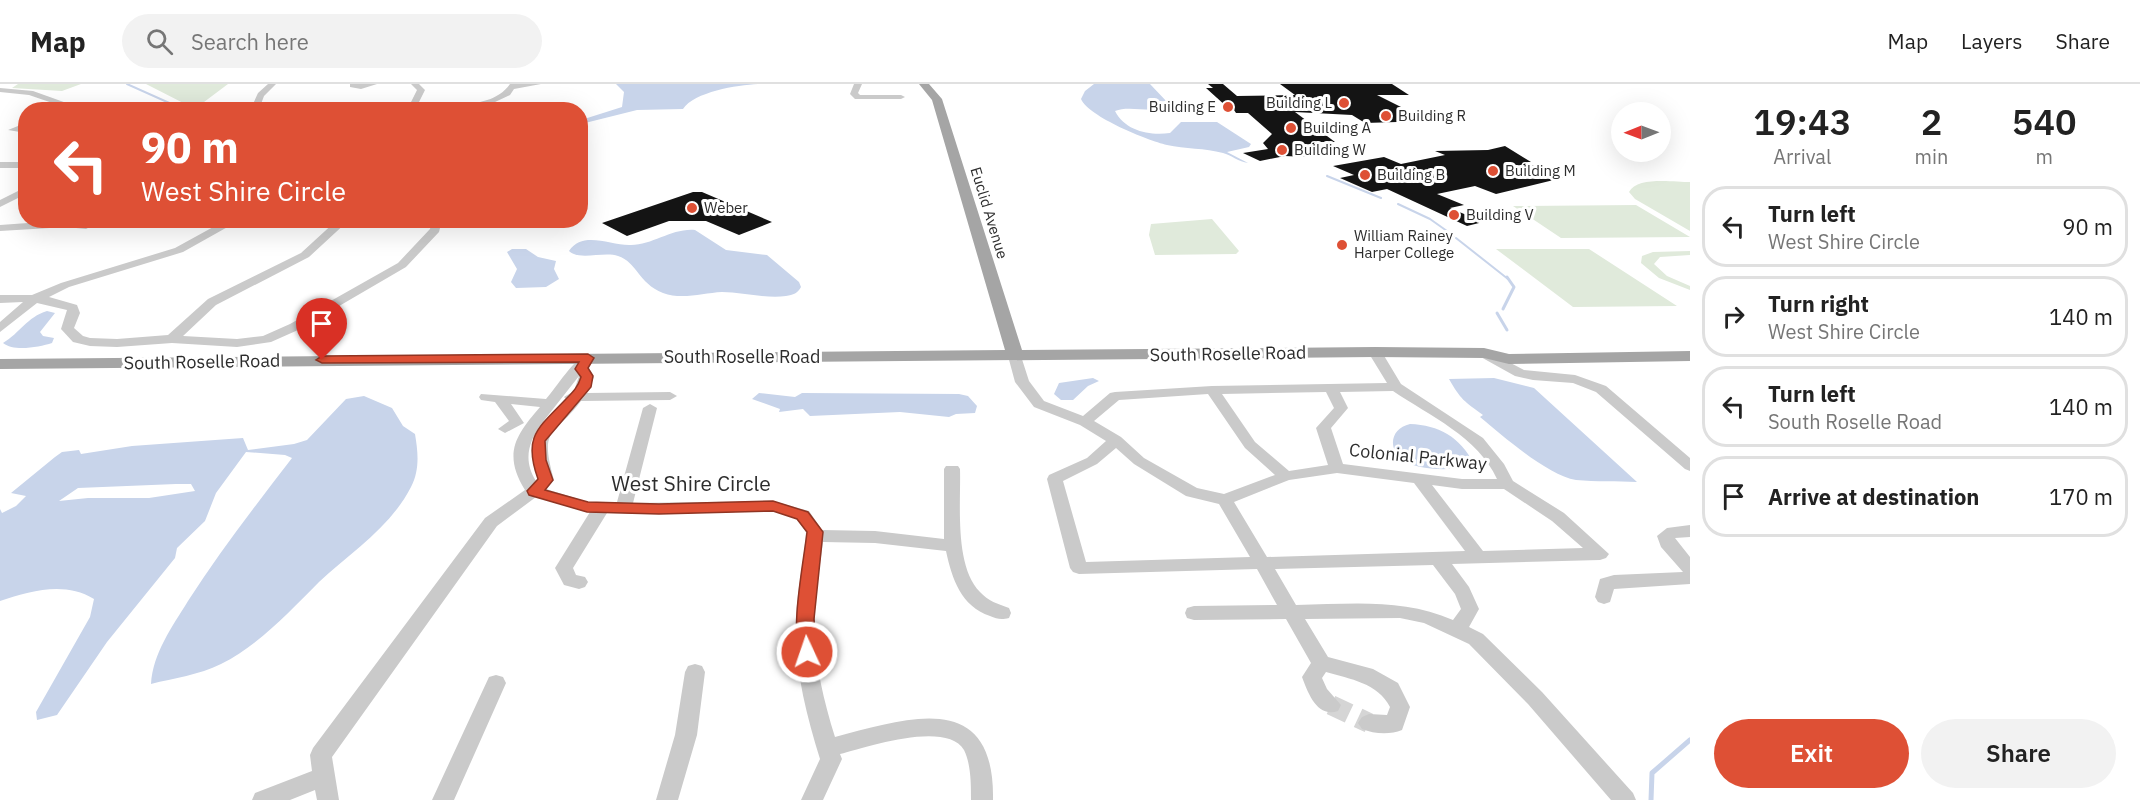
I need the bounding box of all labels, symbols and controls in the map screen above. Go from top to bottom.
search box [122,14,542,68]
text: Map [30,23,86,60]
icon: search [143,25,176,58]
text: Search here [191,27,309,56]
text: Map [1888,27,1928,55]
text: Layers [1961,27,2023,55]
text: Share [2056,27,2110,55]
place label: Building L [1266,93,1332,112]
marker: Building L [1337,96,1351,110]
place label: Building E [1149,97,1216,116]
text: 19:43 [1753,98,1851,145]
text: 2 [1921,98,1942,145]
text: 540 [2012,98,2077,145]
marker: Building E [1221,100,1235,114]
north arrow [1611,102,1671,162]
map controls [1611,102,1671,162]
place label: Building R [1398,106,1466,125]
marker: Building R [1379,109,1393,123]
place label: Building A [1303,118,1372,137]
text: 90 m [141,120,239,175]
marker: Building A [1284,121,1298,135]
icon: left [42,126,120,204]
place label: Building W [1294,140,1367,159]
marker: Building W [1275,143,1289,157]
text: Arrival [1773,143,1831,170]
text: min [1915,143,1948,170]
text: m [2035,143,2053,170]
place label: Building M [1505,161,1576,180]
marker: Building M [1486,164,1500,178]
street label: Euclid Avenue [967,165,1012,261]
place label: Building B [1377,165,1445,184]
marker: Building B [1358,168,1372,182]
text: West Shire Circle [141,173,346,208]
place label: Weber [704,198,748,217]
text: Turn left [1768,199,1856,228]
marker: Weber [685,201,699,215]
place label: Building V [1466,205,1534,224]
marker: Building V [1447,208,1461,222]
icon: left [1717,210,1750,243]
text: 90 m [2062,212,2113,241]
place label: William Rainey Harper College [1354,226,1454,262]
text: West Shire Circle [1768,228,1920,255]
marker: William Rainey Harper College [1335,238,1349,252]
text: Turn right [1768,289,1869,318]
pin [296,298,347,360]
icon: right [1717,300,1750,333]
text: 140 m [2049,302,2113,331]
icon: arrive [305,307,338,340]
text: West Shire Circle [1768,318,1920,345]
street label: South Roselle Road [1149,341,1307,366]
street label: South Roselle Road [664,345,820,368]
street label: South Roselle Road [123,349,281,374]
text: Turn left [1768,379,1856,408]
icon: left [1717,390,1750,423]
text: 140 m [2049,392,2113,421]
text: South Roselle Road [1768,408,1942,435]
street label: Colonial Parkway [1348,438,1488,475]
street label: West Shire Circle [611,469,771,497]
icon: arrive [1717,480,1750,513]
text: Arrive at destination [1768,482,1979,511]
text: 170 m [2049,482,2113,511]
position arrow [775,620,839,684]
button: Exit [1714,719,1909,788]
button: Share [1921,719,2116,788]

